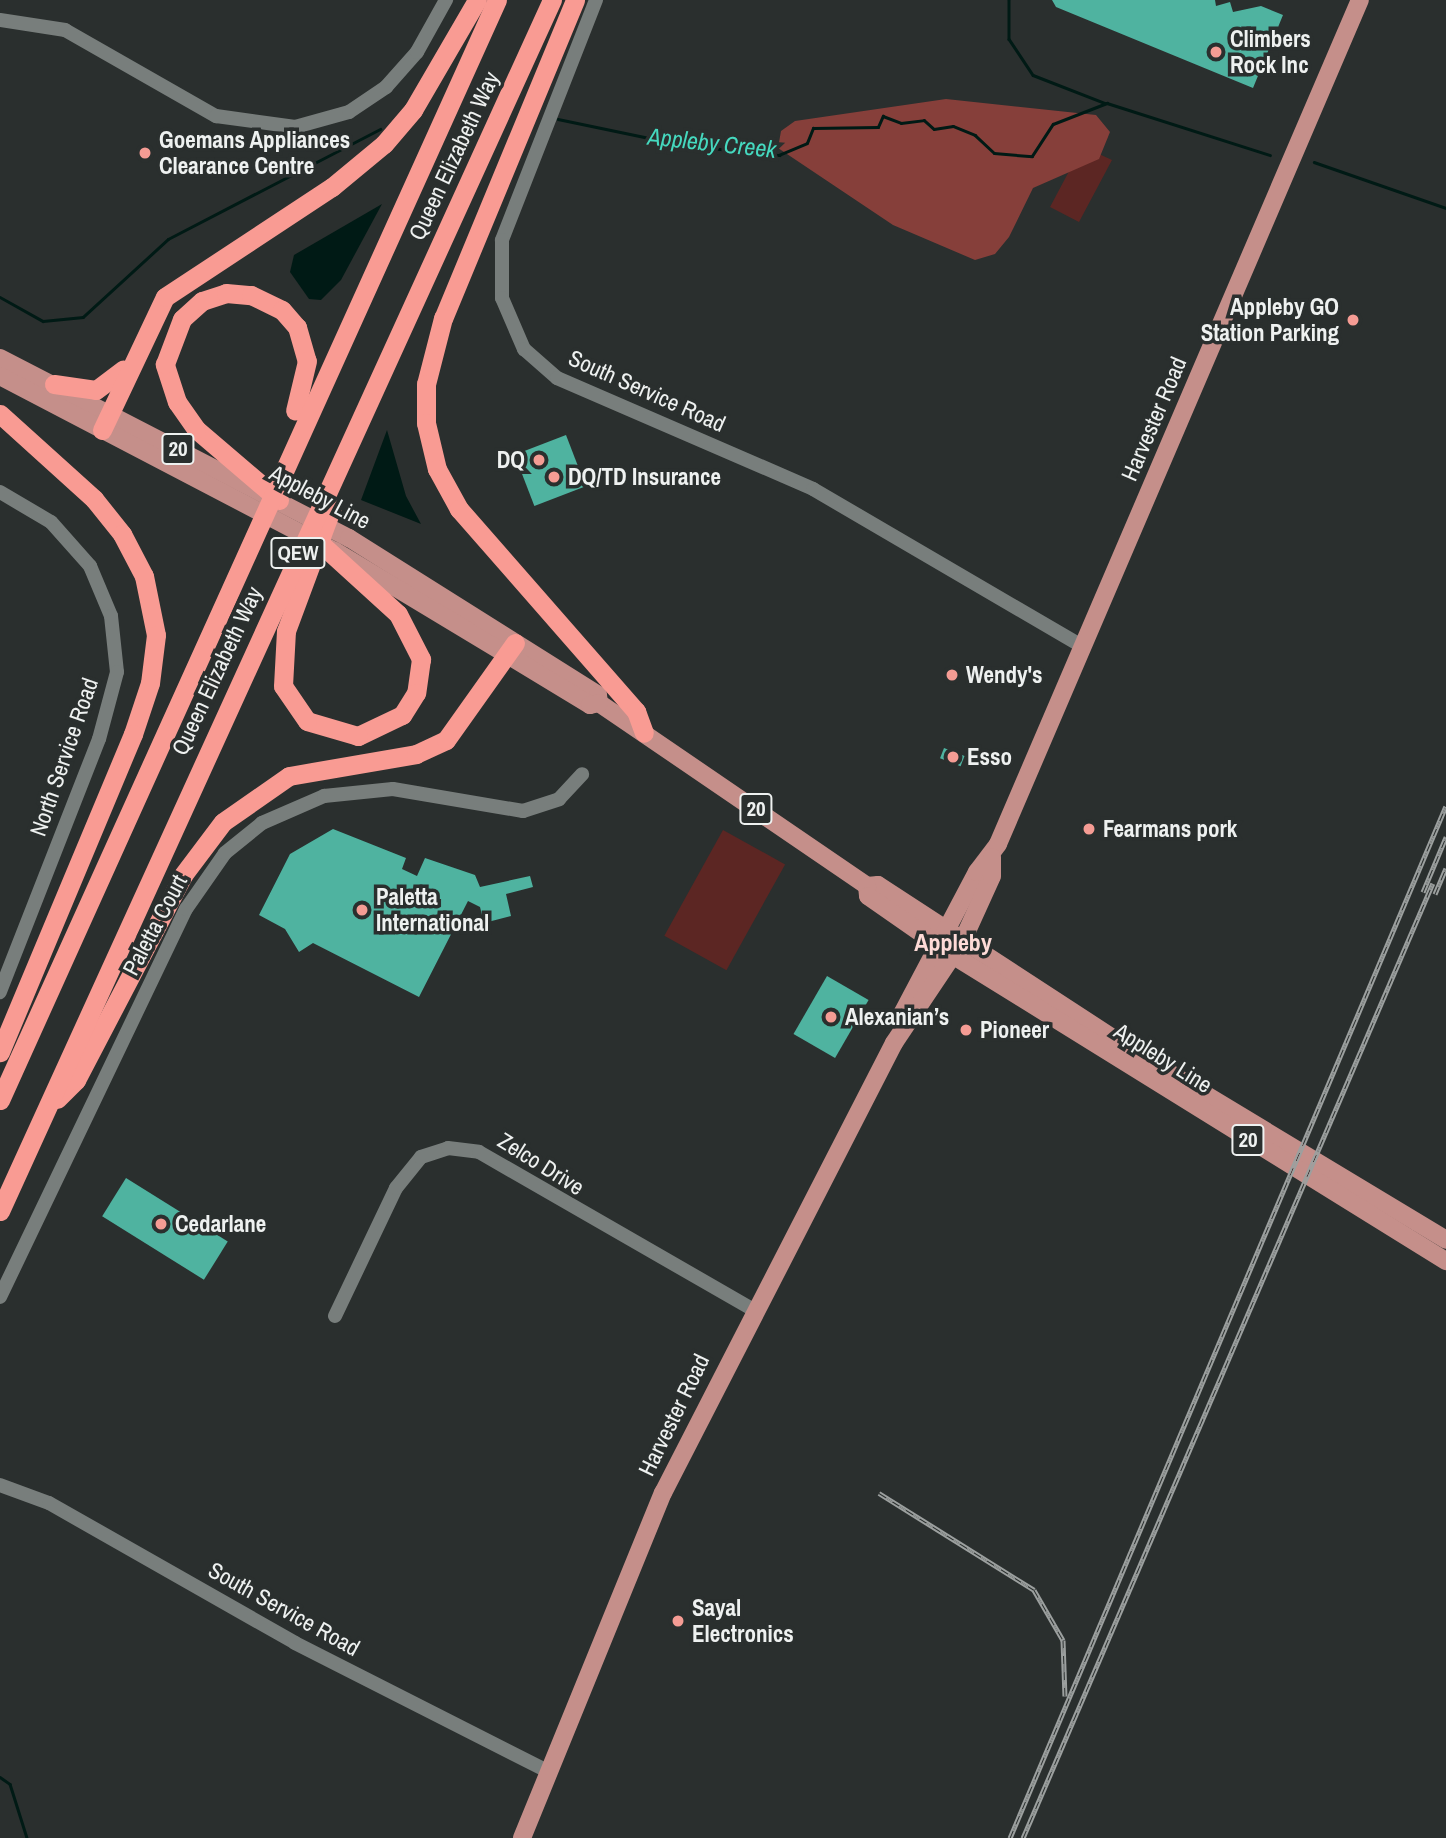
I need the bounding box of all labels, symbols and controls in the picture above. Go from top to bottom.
place label: Climbers Rock Inc [1230,25,1311,79]
marker: Climbers Rock Inc [1208,44,1224,60]
street label: Queen Elizabeth Way [403,67,505,245]
water label: Appleby Creek [646,122,778,164]
place label: Goemans Appliances Clearance Centre [159,126,351,180]
marker: Goemans Appliances Clearance Centre [137,145,153,161]
place label: Appleby GO Station Parking [1201,293,1339,347]
marker: Appleby GO Station Parking [1345,312,1361,328]
street label: South Service Road [564,344,730,438]
street label: Harvester Road [1115,353,1193,485]
road number: 20 [160,432,196,466]
place label: DQ [497,446,525,474]
marker: DQ [531,452,547,468]
street label: Appleby Line [265,459,375,535]
place label: DQ/TD Insurance [568,463,721,491]
marker: DQ/TD Insurance [546,469,562,485]
road number: QEW [270,536,326,570]
street label: Queen Elizabeth Way [166,582,268,760]
place label: Wendy's [966,661,1042,689]
marker: Wendy's [944,667,960,683]
street label: North Service Road [24,674,104,840]
place label: Esso [967,743,1012,771]
marker: Esso [945,749,961,765]
road number: 20 [738,792,774,826]
place label: Fearmans pork [1103,815,1237,843]
marker: Fearmans pork [1081,821,1097,837]
street label: Paletta Court [117,870,193,980]
place label: Paletta International [376,883,489,937]
marker: Paletta International [354,902,370,918]
district label: Appleby [914,929,992,957]
place label: Alexanian’s [845,1003,949,1031]
marker: Alexanian’s [823,1009,839,1025]
place label: Pioneer [980,1016,1049,1044]
street label: Appleby Line [1109,1017,1217,1099]
marker: Pioneer [958,1022,974,1038]
road number: 20 [1230,1122,1266,1158]
street label: Zelco Drive [493,1127,589,1201]
place label: Cedarlane [175,1210,266,1238]
marker: Cedarlane [153,1216,169,1232]
street label: Harvester Road [633,1350,715,1480]
street label: South Service Road [203,1556,365,1662]
place label: Sayal Electronics [692,1594,794,1648]
marker: Sayal Electronics [670,1613,686,1629]

